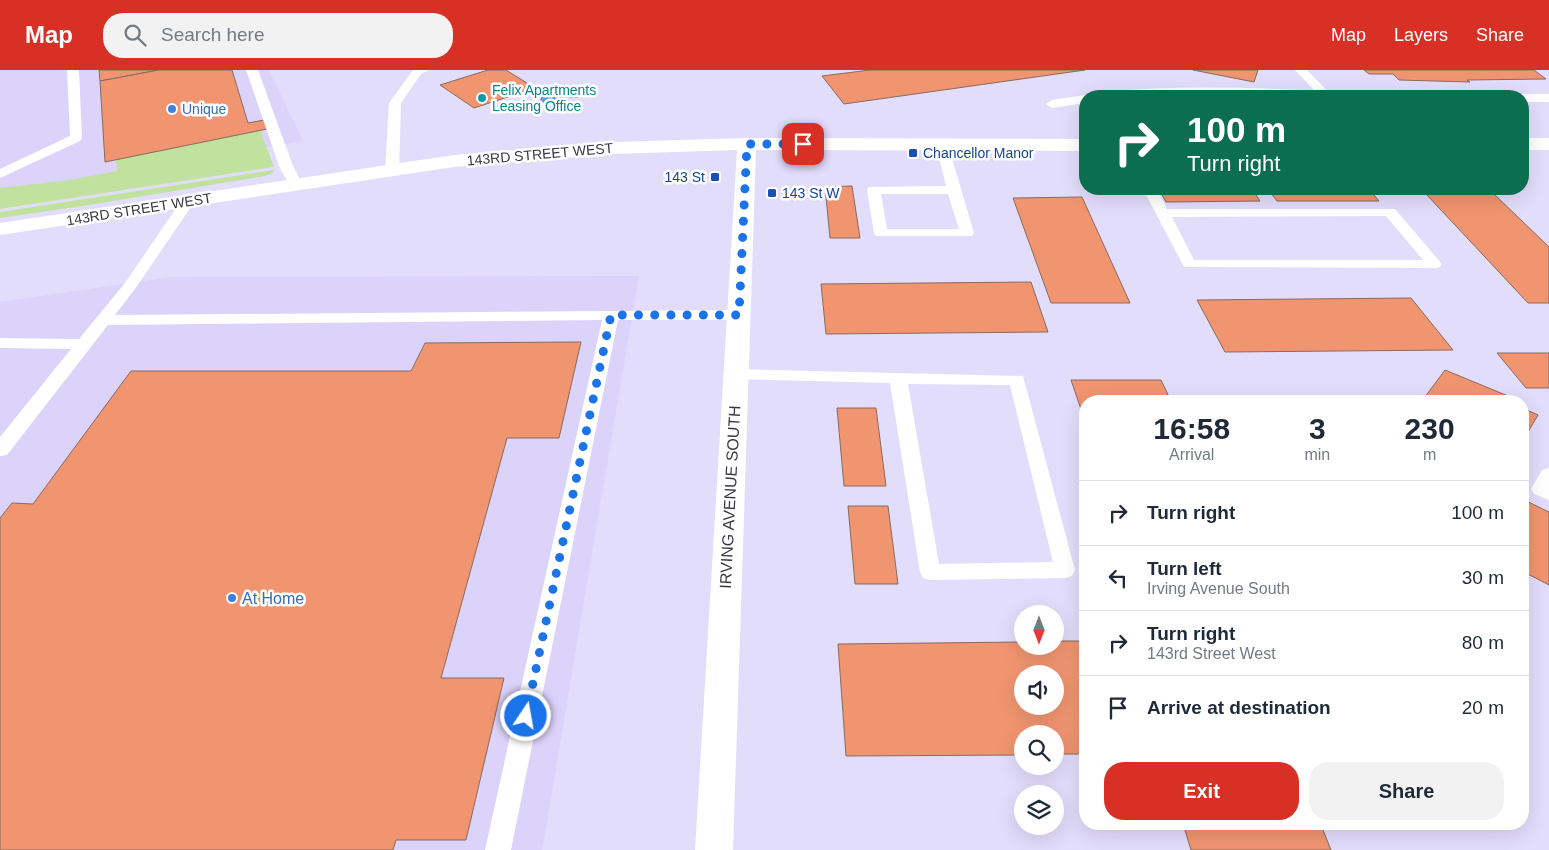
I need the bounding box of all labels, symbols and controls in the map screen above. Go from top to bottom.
search box [103,13,453,58]
text: Map [25,21,73,48]
icon: search [121,21,149,49]
text: Search here [161,24,265,45]
text: Map [1331,25,1366,45]
text: Layers [1394,25,1448,45]
text: Share [1476,25,1524,45]
place label: Felix Apartments Leasing Office [492,82,596,114]
marker: Felix Apartments Leasing Office [476,92,488,104]
place label: Unique [182,101,227,117]
marker: Unique [166,103,178,115]
icon: right [1104,110,1169,175]
text: 100 m [1187,110,1286,149]
pin [782,123,824,165]
icon: arrive [789,130,817,158]
street label: 143RD STREET WEST [466,140,614,168]
place label: Chancellor Manor [923,145,1034,161]
marker: Chancellor Manor [907,147,919,159]
text: Turn right [1187,151,1280,176]
place label: 143 St [665,169,705,185]
marker: 143 St [709,171,721,183]
place label: 143 St W [782,185,840,201]
marker: 143 St W [766,187,778,199]
street label: 143RD STREET WEST [65,190,213,228]
street label: IRVING AVENUE SOUTH [717,405,743,589]
text: 16:58 [1153,412,1230,445]
text: 3 [1309,412,1326,445]
text: 230 [1405,412,1455,445]
text: Arrival [1169,446,1214,463]
text: min [1304,446,1330,463]
text: m [1423,446,1436,463]
icon: right [1104,499,1132,527]
text: Turn right [1147,502,1235,523]
text: 100 m [1451,502,1504,523]
text: Turn left [1147,558,1222,579]
icon: left [1104,564,1132,592]
text: 30 m [1462,567,1504,588]
text: Irving Avenue South [1147,580,1290,597]
place label: At Home [242,590,304,607]
marker: At Home [226,592,238,604]
north arrow [1014,605,1064,655]
map controls [1014,605,1064,835]
text: Turn right [1147,623,1235,644]
icon: right [1104,629,1132,657]
text: 80 m [1462,632,1504,653]
text: 143rd Street West [1147,645,1276,662]
button: sound [1014,665,1064,715]
position arrow [499,689,551,741]
icon: arrive [1104,694,1132,722]
text: Arrive at destination [1147,697,1331,718]
text: 20 m [1462,697,1504,718]
button: search [1014,725,1064,775]
button: Exit [1104,762,1299,820]
button: Share [1309,762,1504,820]
button: layers [1014,785,1064,835]

